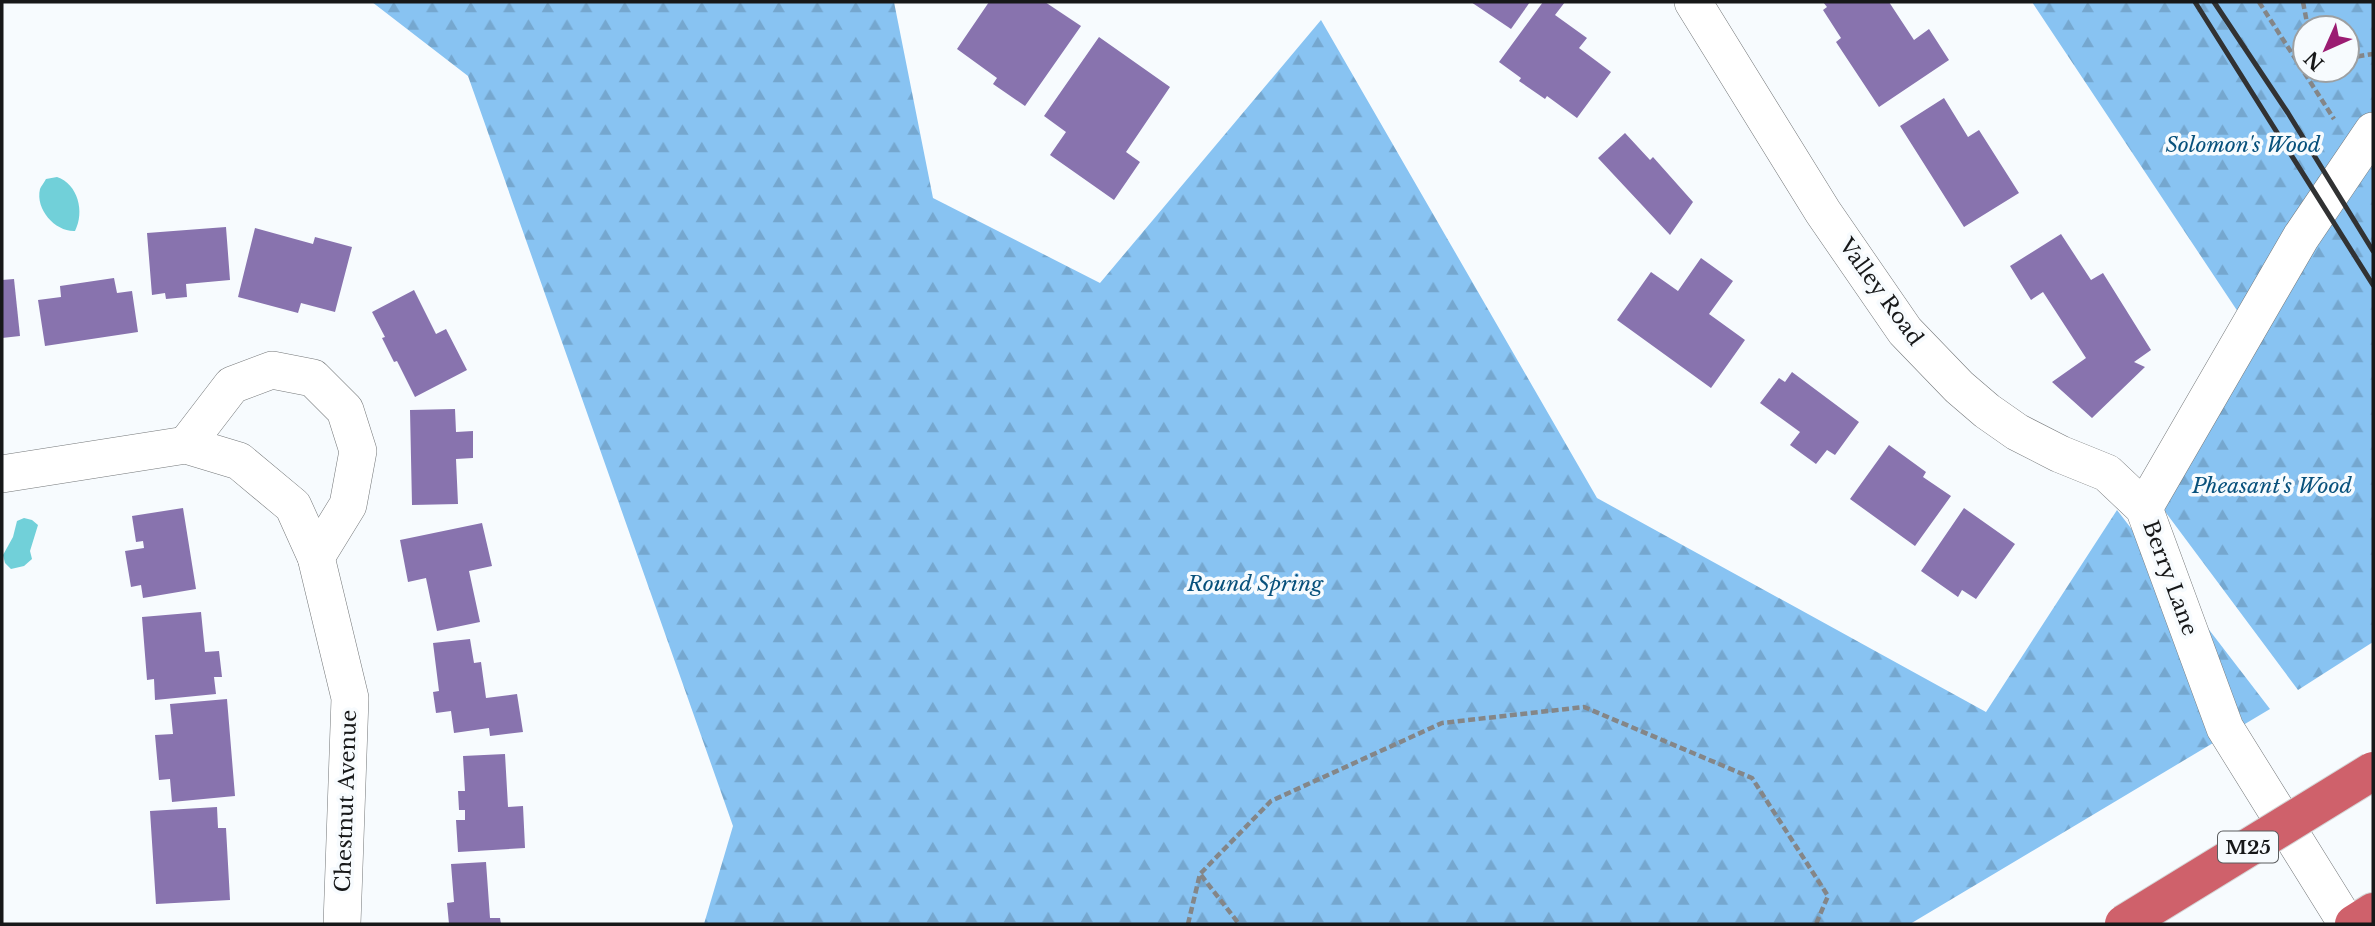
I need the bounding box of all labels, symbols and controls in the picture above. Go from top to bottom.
north arrow [2291,14,2361,84]
text: N [2300,46,2329,75]
park label: Solomon's Wood [2165,132,2321,158]
street label: Valley Road [1833,232,1929,351]
park label: Pheasant's Wood [2191,473,2352,499]
street label: Berry Lane [2137,517,2203,639]
park label: Round Spring [1186,571,1324,597]
street label: Chestnut Avenue [330,709,362,893]
road number: M25 [2218,832,2278,862]

